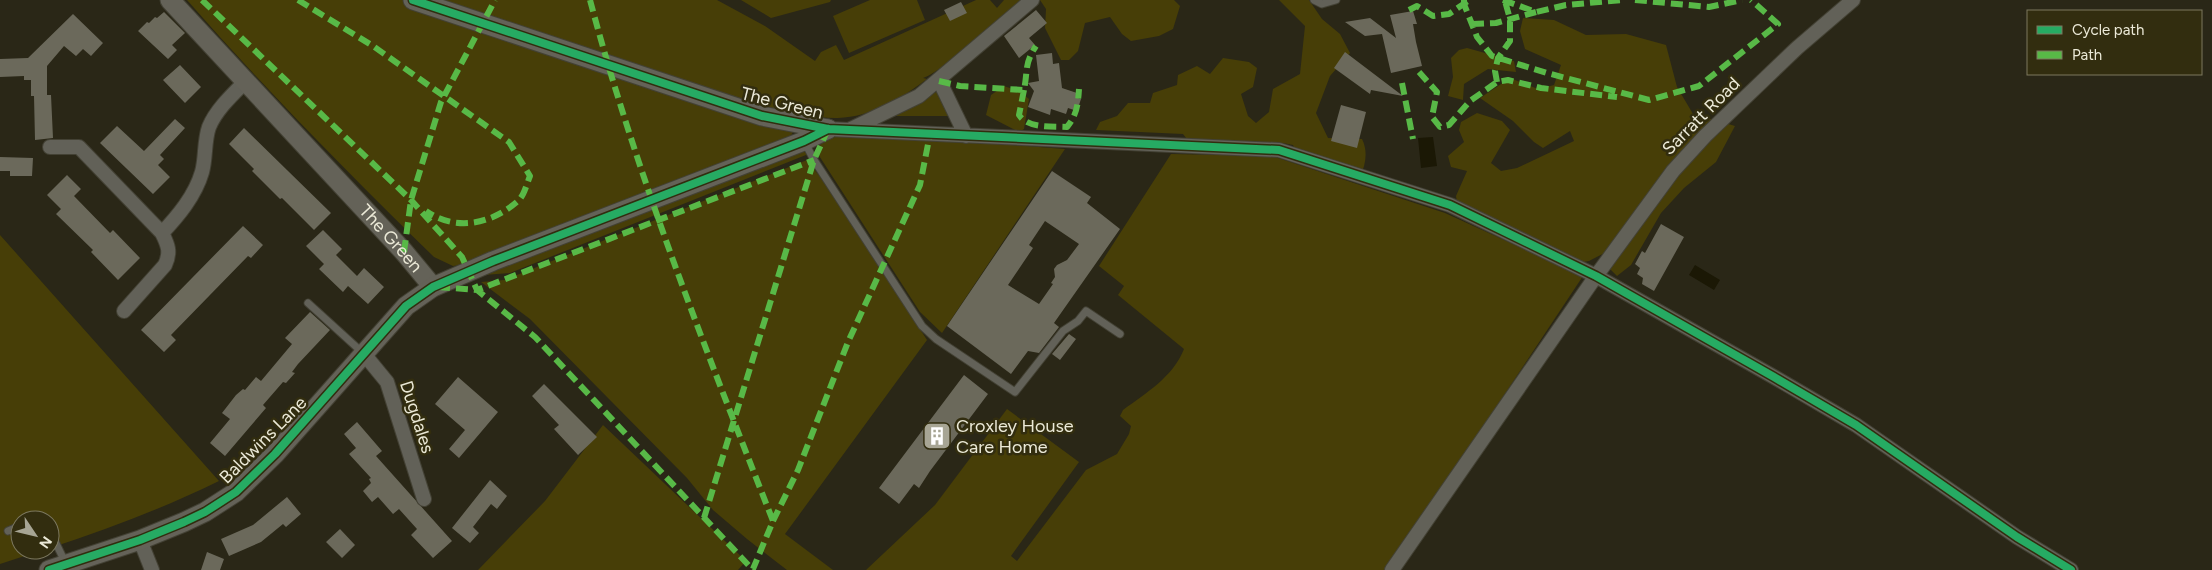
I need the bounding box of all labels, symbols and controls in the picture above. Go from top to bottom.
legend [2027,10,2202,75]
text: Cycle path [2072,21,2144,39]
text: Path [2072,46,2102,64]
street label: Sarratt Road [1657,72,1745,160]
street label: The Green [739,82,825,124]
street label: The Green [355,200,427,277]
street label: Dugdales [395,378,439,456]
street label: Baldwins Lane [215,392,311,488]
place label: Croxley House Care Home [956,415,1074,458]
building icon: Croxley House Care Home [922,421,952,451]
north arrow [10,510,60,560]
text: N [35,533,55,551]

